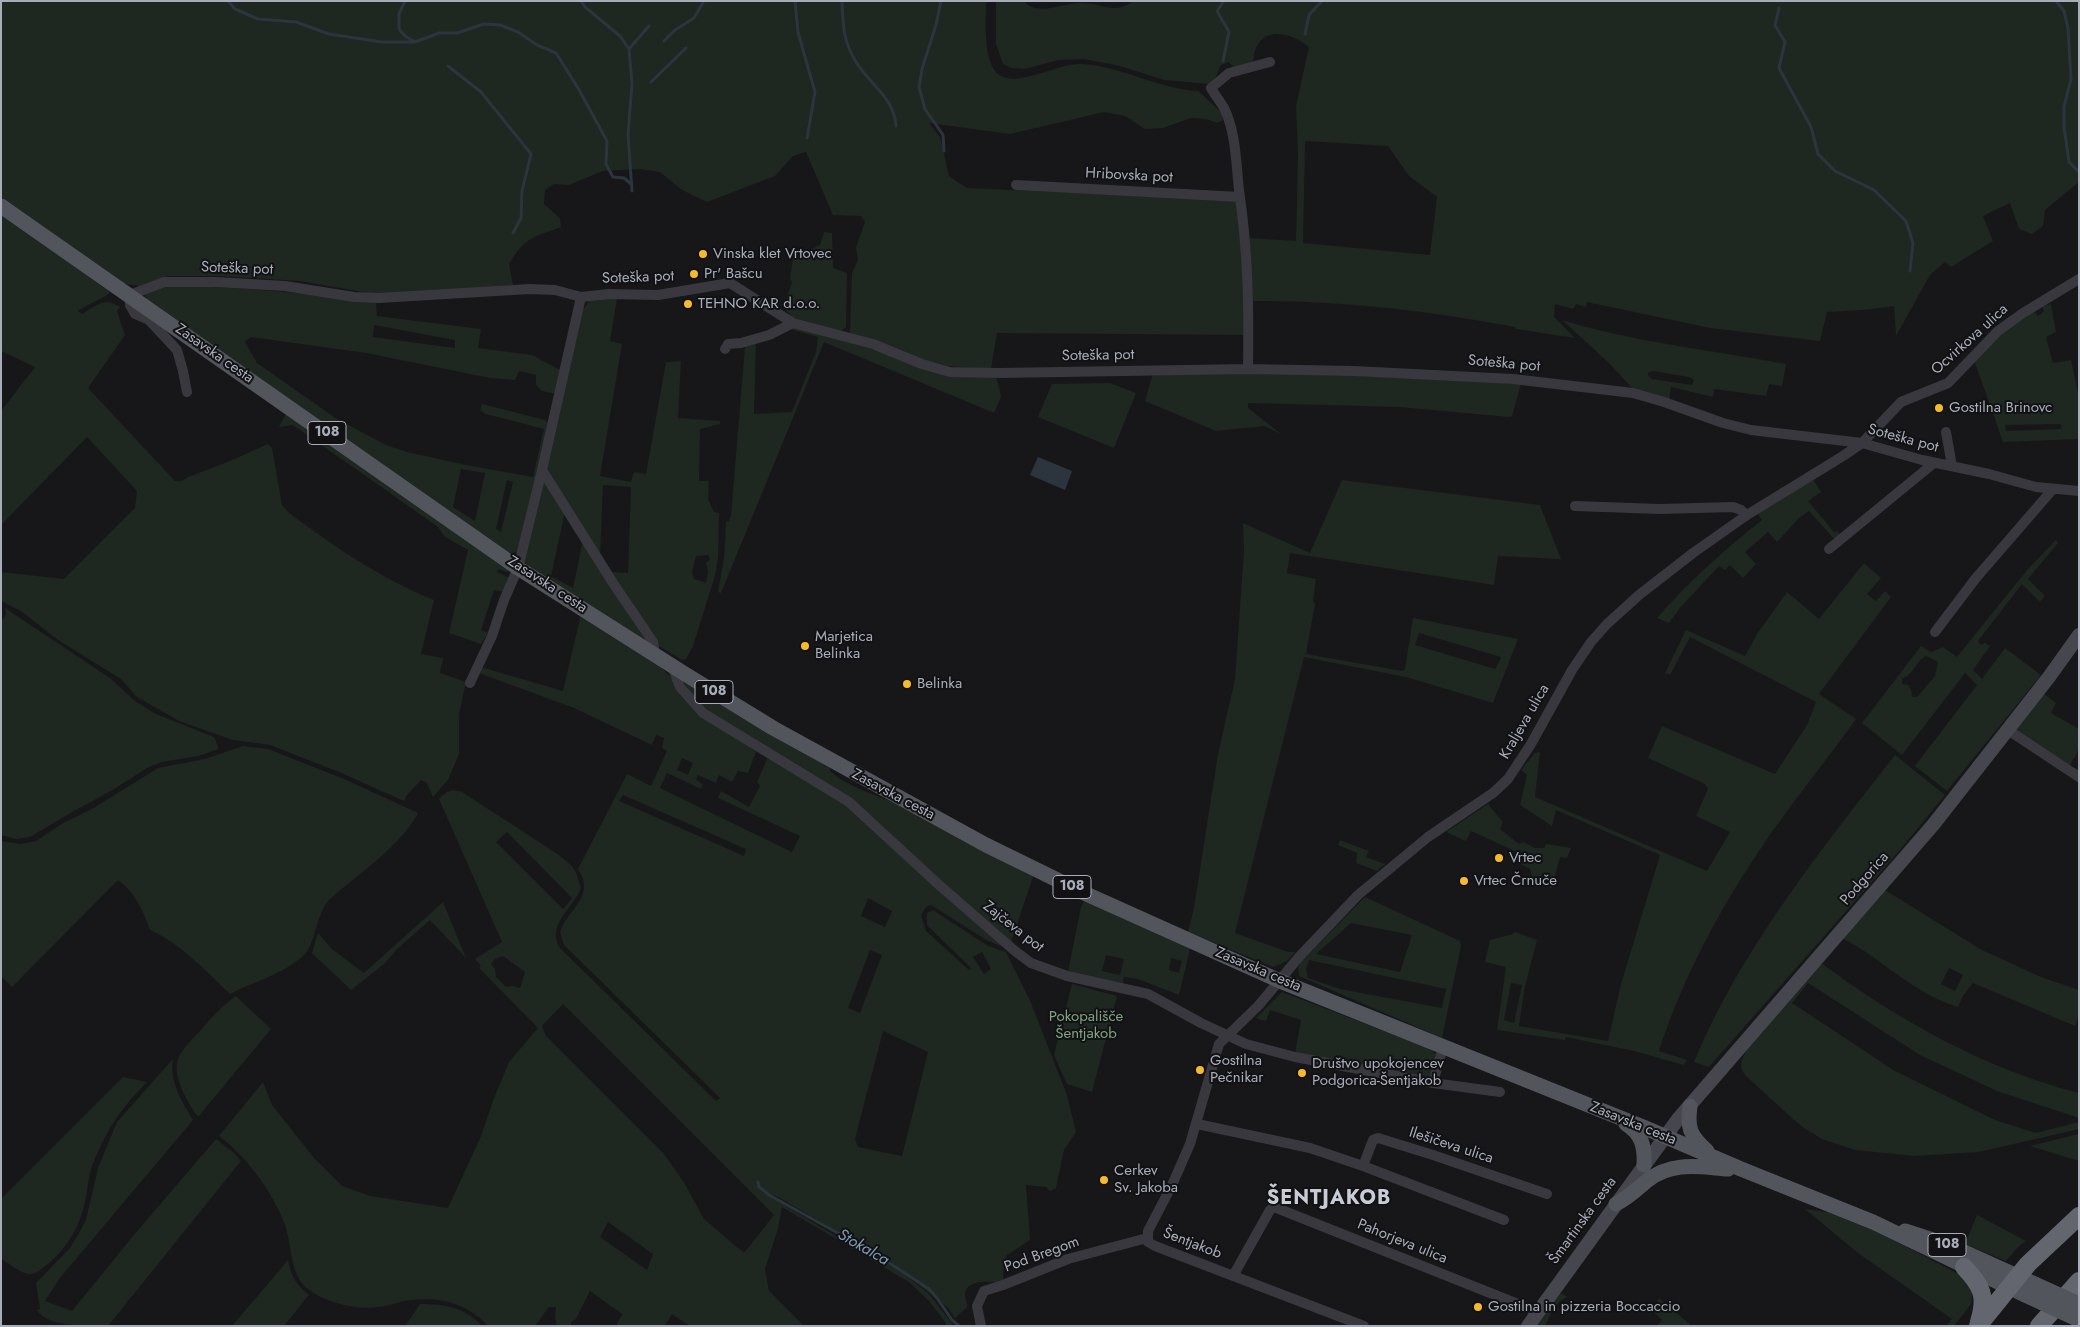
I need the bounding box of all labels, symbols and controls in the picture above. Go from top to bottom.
street label: Hribovska pot [1085,165,1173,187]
place label: Vinska klet Vrtovec [713,245,832,263]
marker: Vinska klet Vrtovec [697,248,709,260]
street label: Soteška pot [200,259,274,279]
place label: Pr' Bašcu [704,265,763,283]
street label: Soteška pot [601,268,675,288]
marker: Pr' Bašcu [688,268,700,280]
place label: TEHNO KAR d.o.o. [698,295,820,313]
marker: TEHNO KAR d.o.o. [682,298,694,310]
street label: Ocvirkova ulica [1928,301,2012,379]
street label: Zasavska cesta [171,320,257,388]
street label: Soteška pot [1062,346,1134,366]
street label: Soteška pot [1467,352,1541,376]
place label: Gostilna Brinovc [1949,399,2052,417]
marker: Gostilna Brinovc [1933,402,1945,414]
street label: Soteška pot [1866,421,1940,457]
road number: 108 [308,422,346,444]
street label: Zasavska cesta [504,553,590,617]
place label: Marjetica Belinka [815,628,873,663]
marker: Marjetica Belinka [799,640,811,652]
place label: Belinka [917,675,962,693]
marker: Belinka [901,678,913,690]
road number: 108 [695,680,733,704]
street label: Kraljeva ulica [1496,681,1554,763]
street label: Zasavska cesta [848,766,938,824]
place label: Vrtec [1509,849,1541,867]
street label: Podgorica [1837,849,1893,909]
marker: Vrtec [1493,852,1505,864]
place label: Vrtec Črnuče [1474,872,1557,890]
marker: Vrtec Črnuče [1458,875,1470,887]
road number: 108 [1053,876,1091,899]
street label: Zajčeva pot [979,898,1047,956]
street label: Zasavska cesta [1212,944,1304,996]
park label: Pokopališče Šentjakob [1049,1008,1123,1043]
place label: Gostilna Pečnikar [1210,1052,1263,1087]
place label: Društvo upokojencev Podgorica-Šentjakob [1312,1055,1444,1090]
marker: Gostilna Pečnikar [1194,1064,1206,1076]
marker: Društvo upokojencev Podgorica-Šentjakob [1296,1067,1308,1079]
street label: Zasavska cesta [1587,1099,1679,1149]
street label: Ilešičeva ulica [1407,1124,1495,1168]
place label: Cerkev Sv. Jakoba [1114,1162,1178,1197]
marker: Cerkev Sv. Jakoba [1098,1174,1110,1186]
street label: Šmartinska cesta [1545,1174,1621,1268]
district label: ŠENTJAKOB [1266,1187,1392,1211]
street label: Pahorjeva ulica [1354,1216,1450,1268]
street label: Šentjakob [1160,1225,1224,1263]
water label: Stokalca [834,1226,892,1270]
street label: Pod Bregom [1002,1233,1082,1277]
road number: 108 [1928,1234,1966,1256]
place label: Gostilna in pizzeria Boccaccio [1488,1298,1680,1316]
marker: Gostilna in pizzeria Boccaccio [1472,1301,1484,1313]

